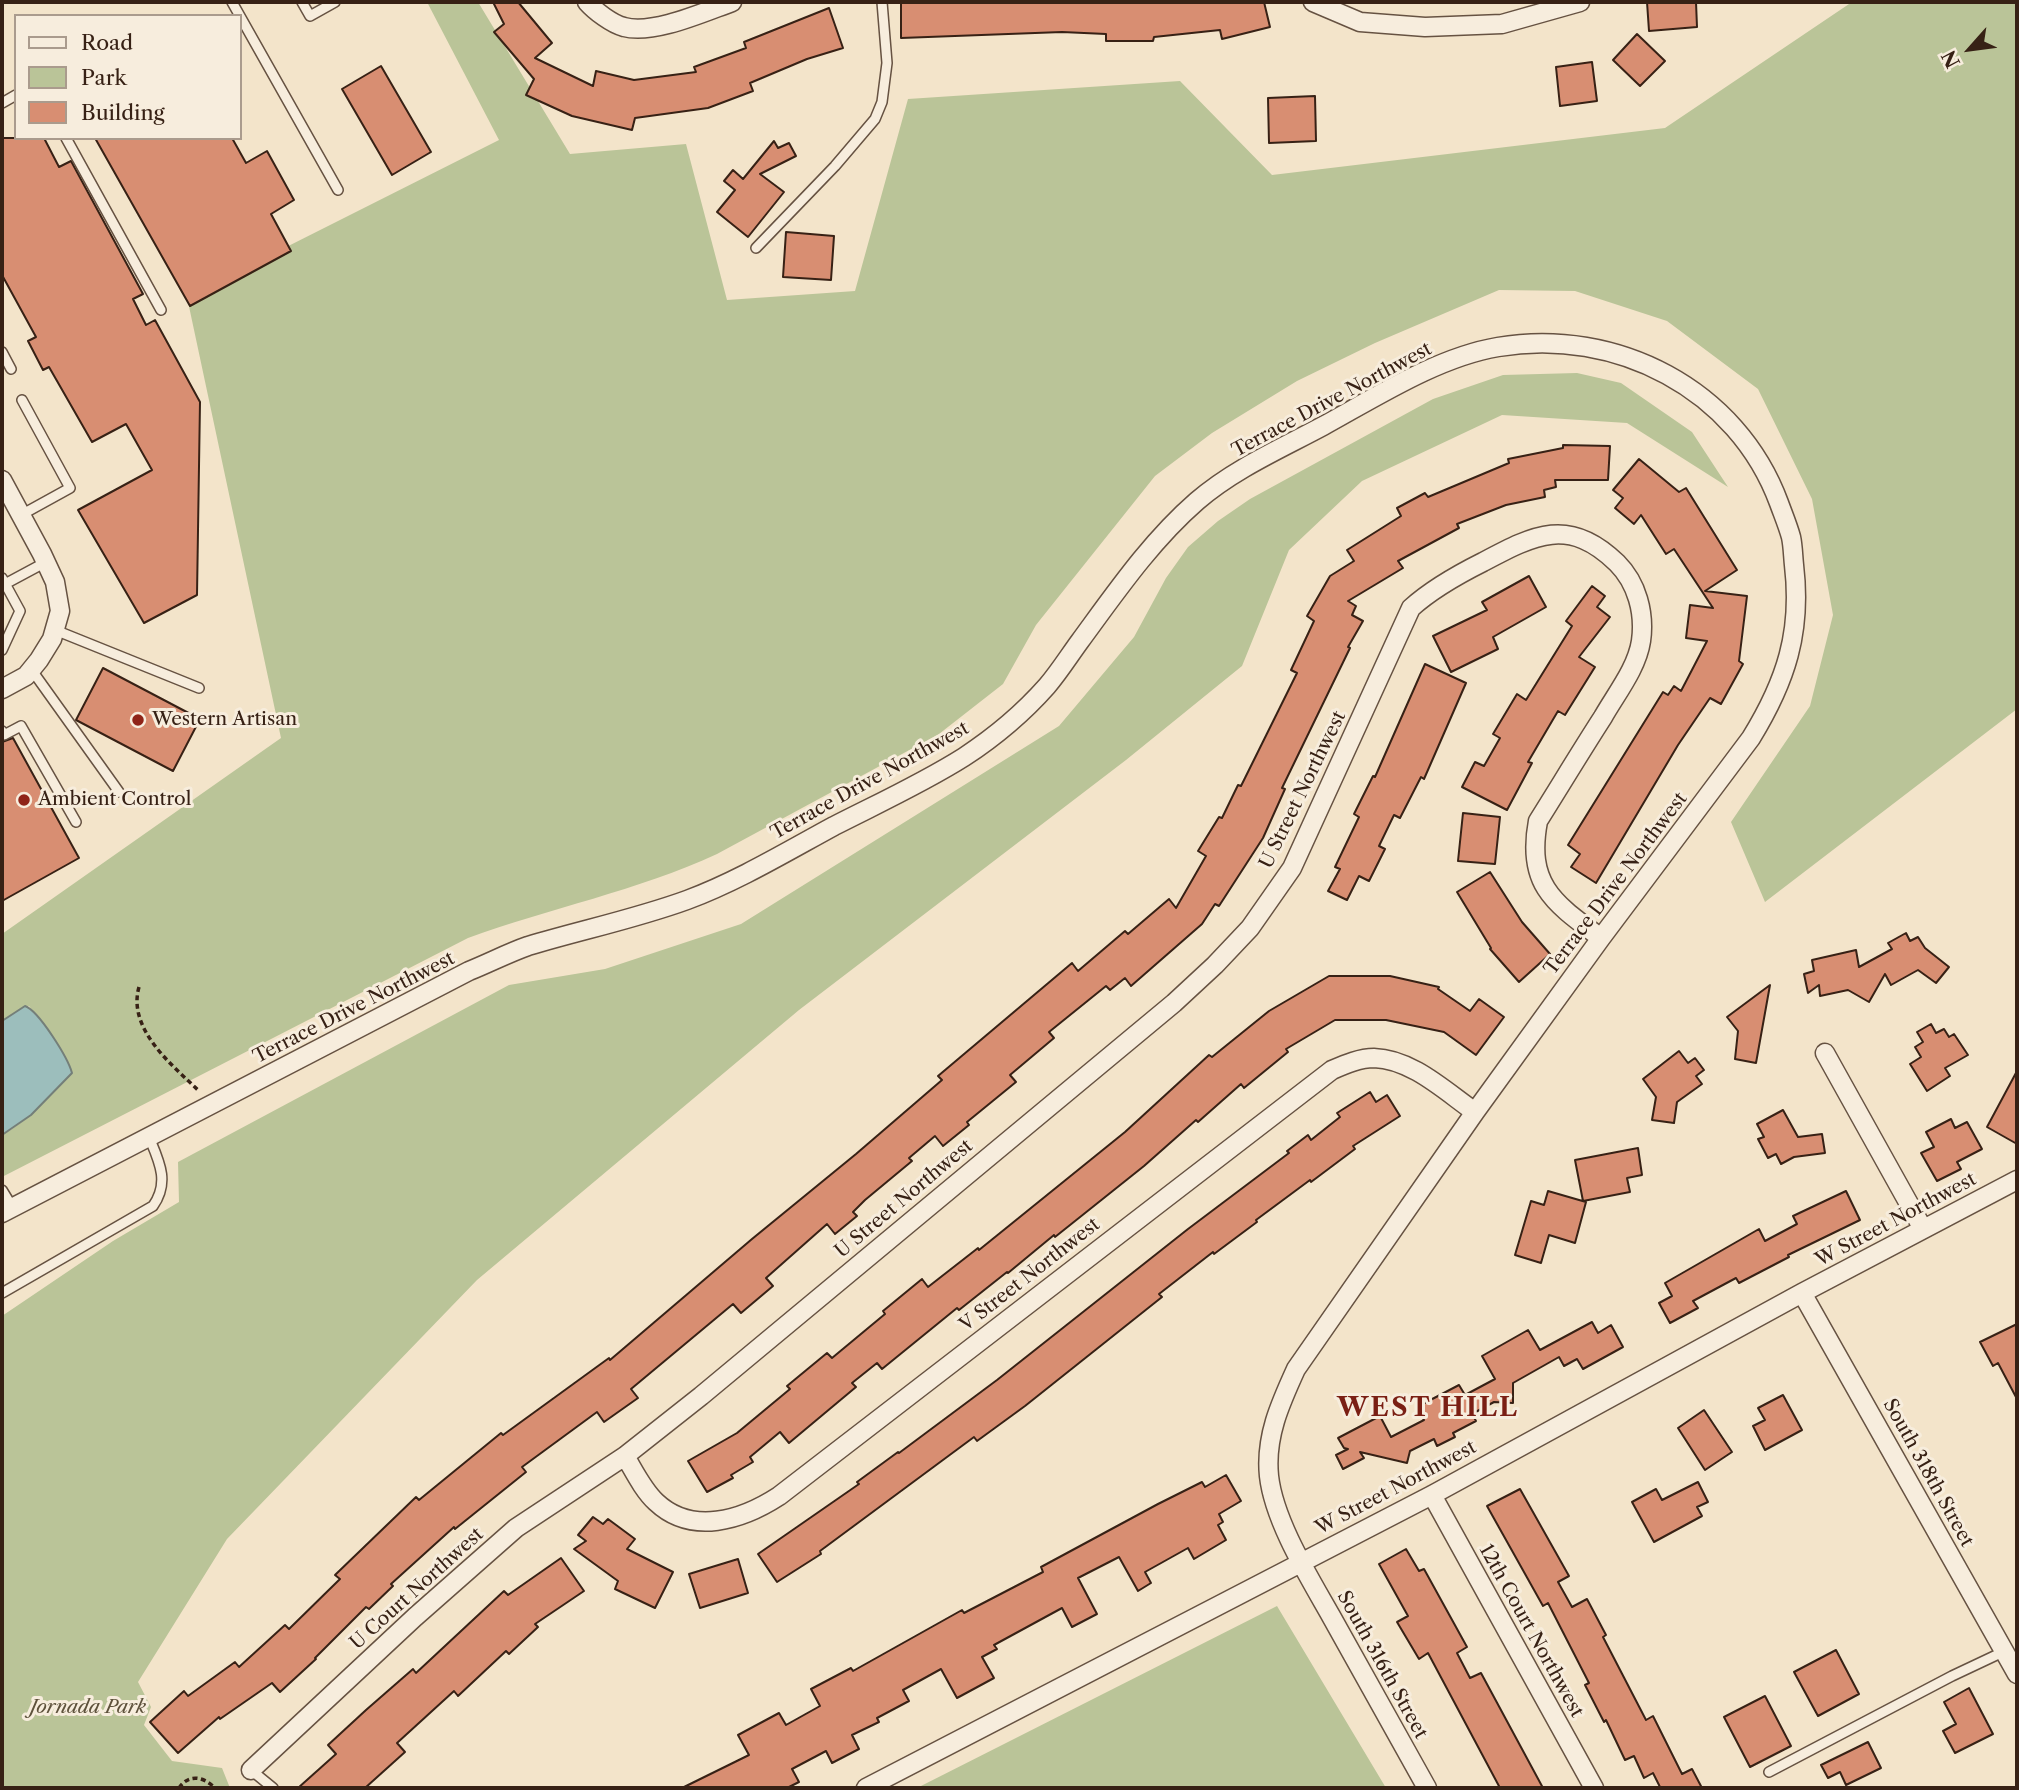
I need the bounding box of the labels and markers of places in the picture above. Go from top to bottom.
place label: Western Artisan [152,709,297,731]
marker: Western Artisan [130,712,146,728]
place label: Ambient Control [38,789,191,811]
marker: Ambient Control [16,792,32,808]

